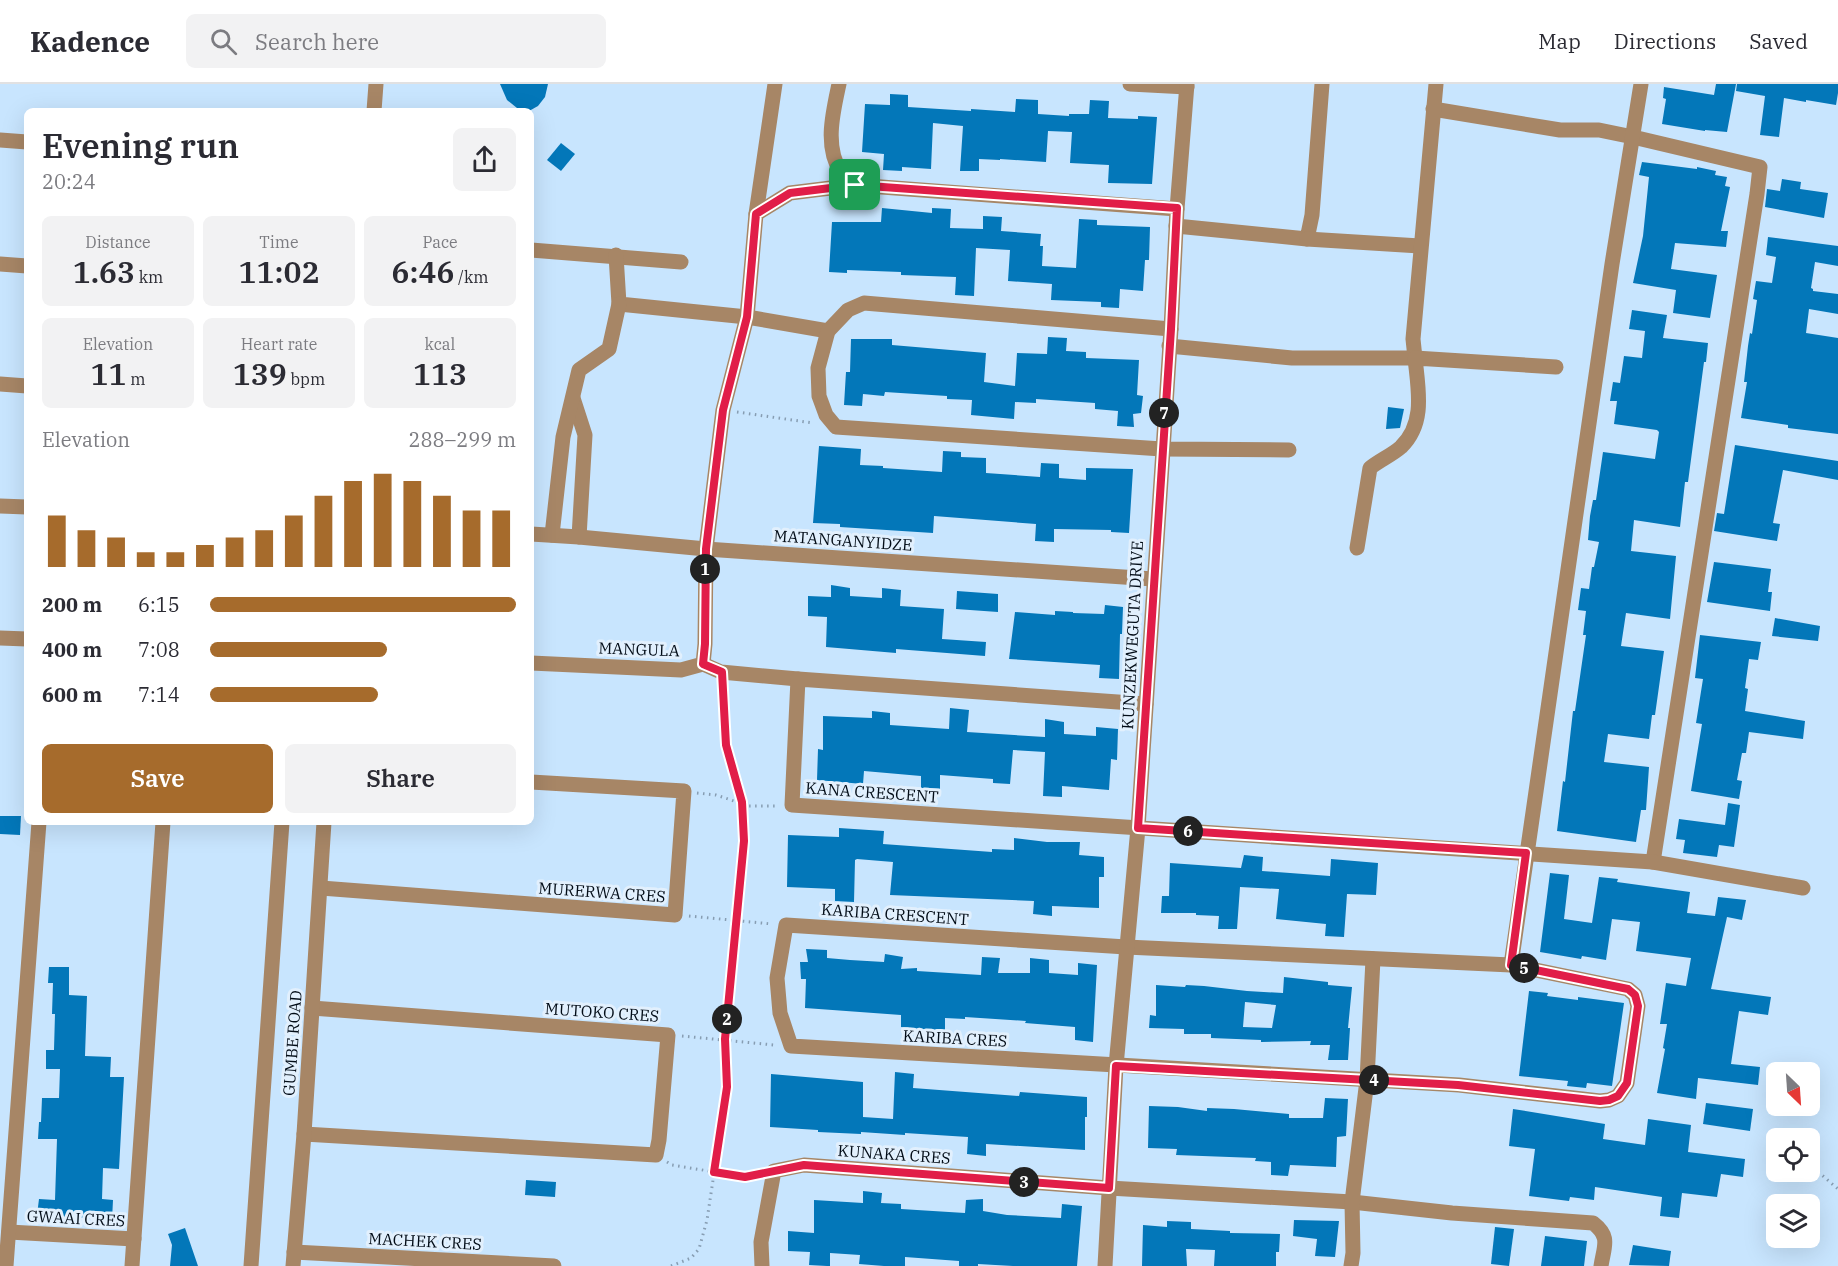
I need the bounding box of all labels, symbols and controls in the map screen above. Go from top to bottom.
search box [186,14,606,68]
text: Kadence [30,23,150,60]
icon: search [207,25,240,58]
text: Search here [255,27,379,56]
text: Map [1538,27,1581,55]
text: Directions [1614,27,1716,55]
text: Saved [1749,27,1808,55]
text: Evening run [42,124,239,167]
button: share [453,128,516,191]
pin [829,159,880,210]
text: 20:24 [42,168,96,195]
icon: arrive [838,168,871,201]
text: Distance [85,232,151,252]
text: Time [259,232,299,252]
text: Pace [422,232,458,252]
text: 1.63 [73,252,135,291]
text: 11:02 [239,252,319,291]
text: 6:46 [391,252,454,291]
text: km [135,267,163,287]
text: /km [454,267,489,287]
text: Elevation [83,334,153,354]
text: Heart rate [241,334,317,354]
text: kcal [425,334,455,354]
text: 11 [91,354,127,393]
text: 139 [233,354,287,393]
text: 113 [413,354,467,393]
text: m [127,369,145,389]
text: bpm [287,369,325,389]
pin: 7 [1149,398,1179,428]
text: 7 [1159,403,1169,423]
text: Elevation [42,426,130,453]
text: 288–299 m [409,426,516,453]
street label: MATANGANYIDZE [773,525,913,555]
street label: KUNZEKWEGUTA DRIVE [1117,540,1147,730]
pin: 1 [690,554,720,584]
text: 1 [700,559,710,579]
text: 200 m [42,591,102,618]
text: 6:15 [138,591,180,618]
text: 400 m [42,636,102,663]
text: 7:08 [138,636,180,663]
street label: MANGULA [598,638,680,660]
text: 600 m [42,681,102,708]
text: 7:14 [138,681,180,708]
button: Save [42,744,273,813]
button: Share [285,744,516,813]
street label: KANA CRESCENT [805,777,939,807]
pin: 6 [1173,816,1203,846]
text: 6 [1183,821,1193,841]
street label: MURERWA CRES [538,878,666,906]
street label: KARIBA CRESCENT [820,899,970,929]
pin: 5 [1509,953,1539,983]
text: 5 [1519,958,1529,978]
street label: GUMBE ROAD [278,990,306,1096]
street label: MUTOKO CRES [544,998,660,1026]
pin: 2 [712,1004,742,1034]
text: 2 [722,1009,732,1029]
street label: KARIBA CRES [902,1025,1008,1051]
north arrow [1766,1062,1820,1116]
map controls [1766,1062,1820,1248]
pin: 4 [1359,1065,1389,1095]
text: 4 [1369,1070,1379,1090]
button: locate [1766,1128,1820,1182]
street label: KUNAKA CRES [837,1140,951,1168]
pin: 3 [1009,1167,1039,1197]
text: 3 [1019,1172,1029,1192]
button: layers [1766,1194,1820,1248]
street label: GWAAI CRES [26,1205,126,1231]
street label: MACHEK CRES [368,1228,482,1254]

